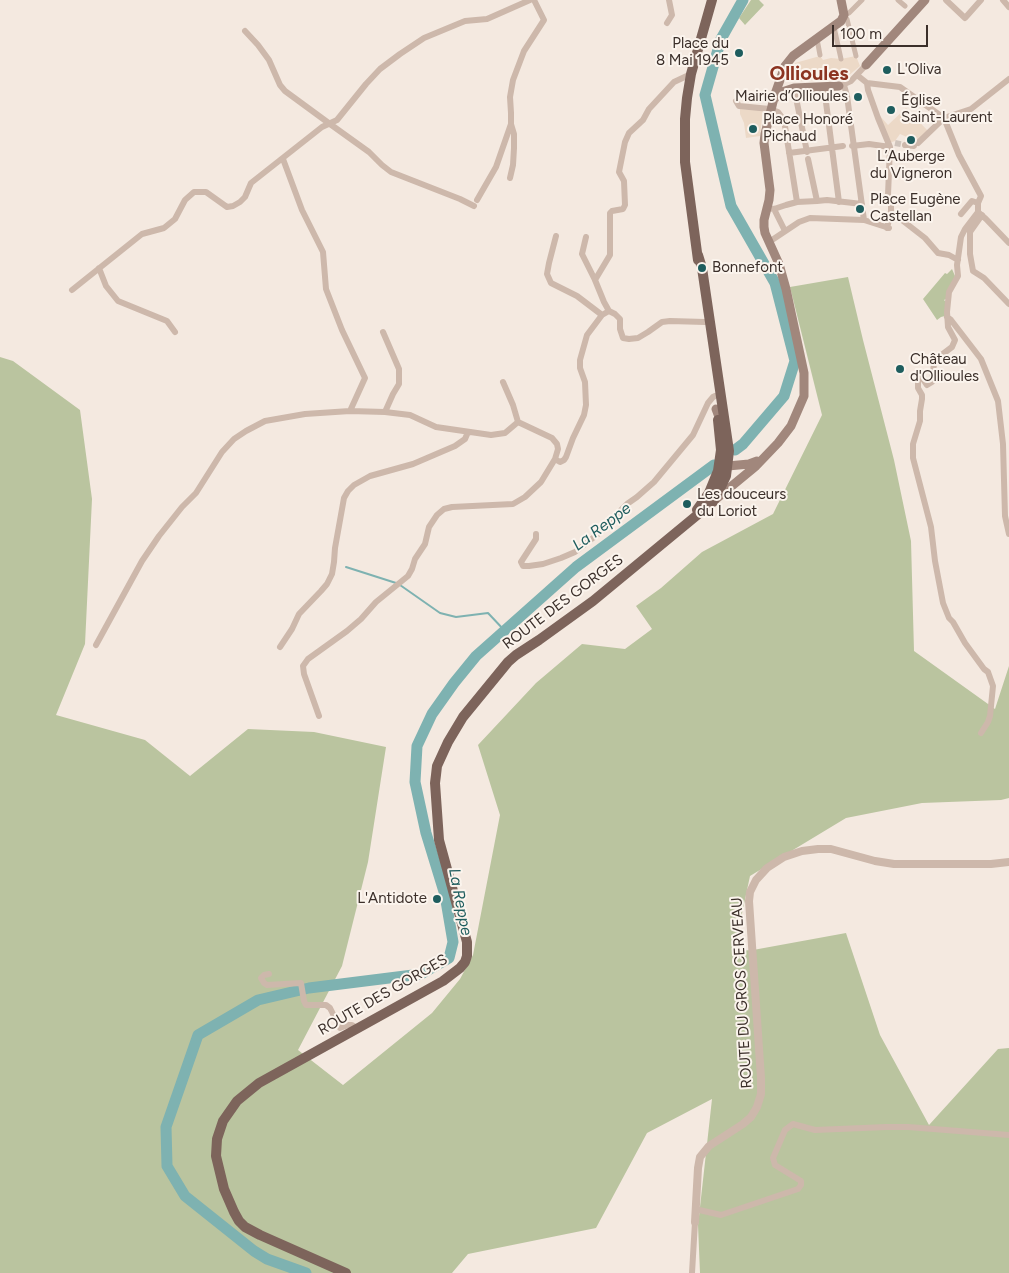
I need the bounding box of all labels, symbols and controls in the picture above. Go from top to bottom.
scale bar [834,15,930,47]
text: 100 m [840,25,882,43]
place label: Place du 8 Mai 1945 [656,35,729,70]
marker: Place du 8 Mai 1945 [733,47,745,59]
place label: L'Oliva [897,61,941,79]
district label: Ollioules [769,62,849,86]
marker: L'Oliva [881,64,893,76]
place label: Mairie d’Ollioules [735,88,848,106]
marker: Mairie d’Ollioules [852,91,864,103]
place label: Église Saint-Laurent [901,92,993,127]
marker: Église Saint-Laurent [885,104,897,116]
place label: Place Honoré Pichaud [763,111,853,146]
marker: Place Honoré Pichaud [747,123,759,135]
marker: L’Auberge du Vigneron [905,134,917,146]
place label: L’Auberge du Vigneron [870,148,952,183]
place label: Place Eugène Castellan [870,191,960,226]
marker: Place Eugène Castellan [854,203,866,215]
place label: Bonnefont [712,259,783,277]
marker: Bonnefont [696,262,708,274]
place label: Château d'Ollioules [910,351,979,386]
marker: Château d'Ollioules [894,363,906,375]
place label: Les douceurs du Loriot [697,486,786,521]
marker: Les douceurs du Loriot [681,498,693,510]
water label: La Reppe [569,499,635,555]
street label: ROUTE DES GORGES [499,551,627,653]
water label: La Reppe [444,867,476,937]
place label: L'Antidote [357,890,427,908]
marker: L'Antidote [431,893,443,905]
street label: ROUTE DU GROS CERVEAU [728,897,756,1089]
street label: ROUTE DES GORGES [315,951,451,1039]

